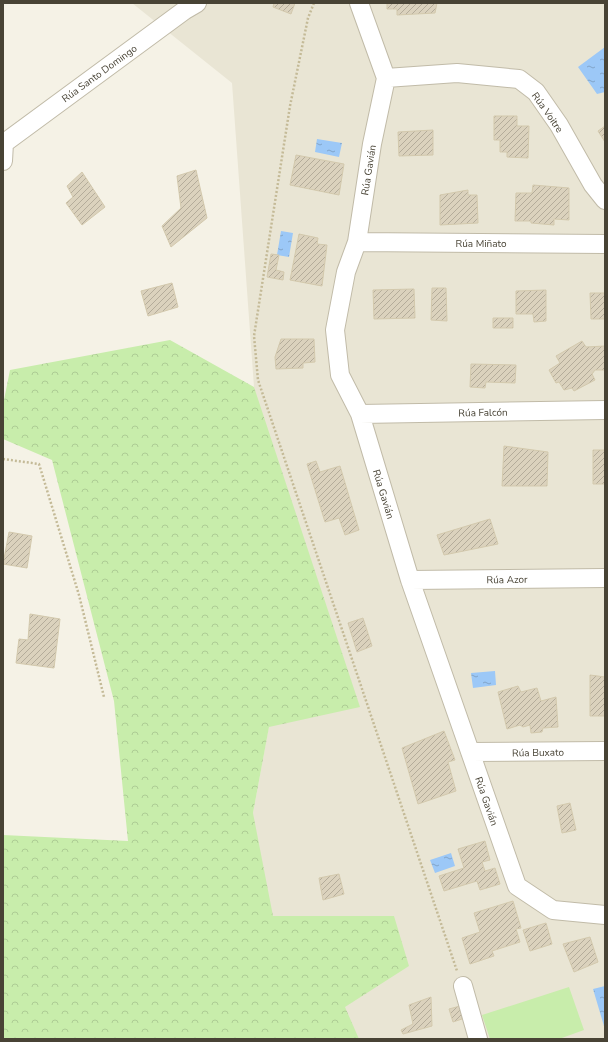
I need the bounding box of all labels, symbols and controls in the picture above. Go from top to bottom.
street label: Rúa Santo Domingo [59,41,140,106]
street label: Rúa Voitre [528,89,566,136]
street label: Rúa Gavián [358,144,380,197]
street label: Rúa Miñato [455,237,507,251]
street label: Rúa Falcón [458,406,508,420]
street label: Rúa Gavián [369,468,397,521]
street label: Rúa Azor [486,573,528,587]
street label: Rúa Buxato [512,746,565,760]
street label: Rúa Gavián [471,775,501,828]

